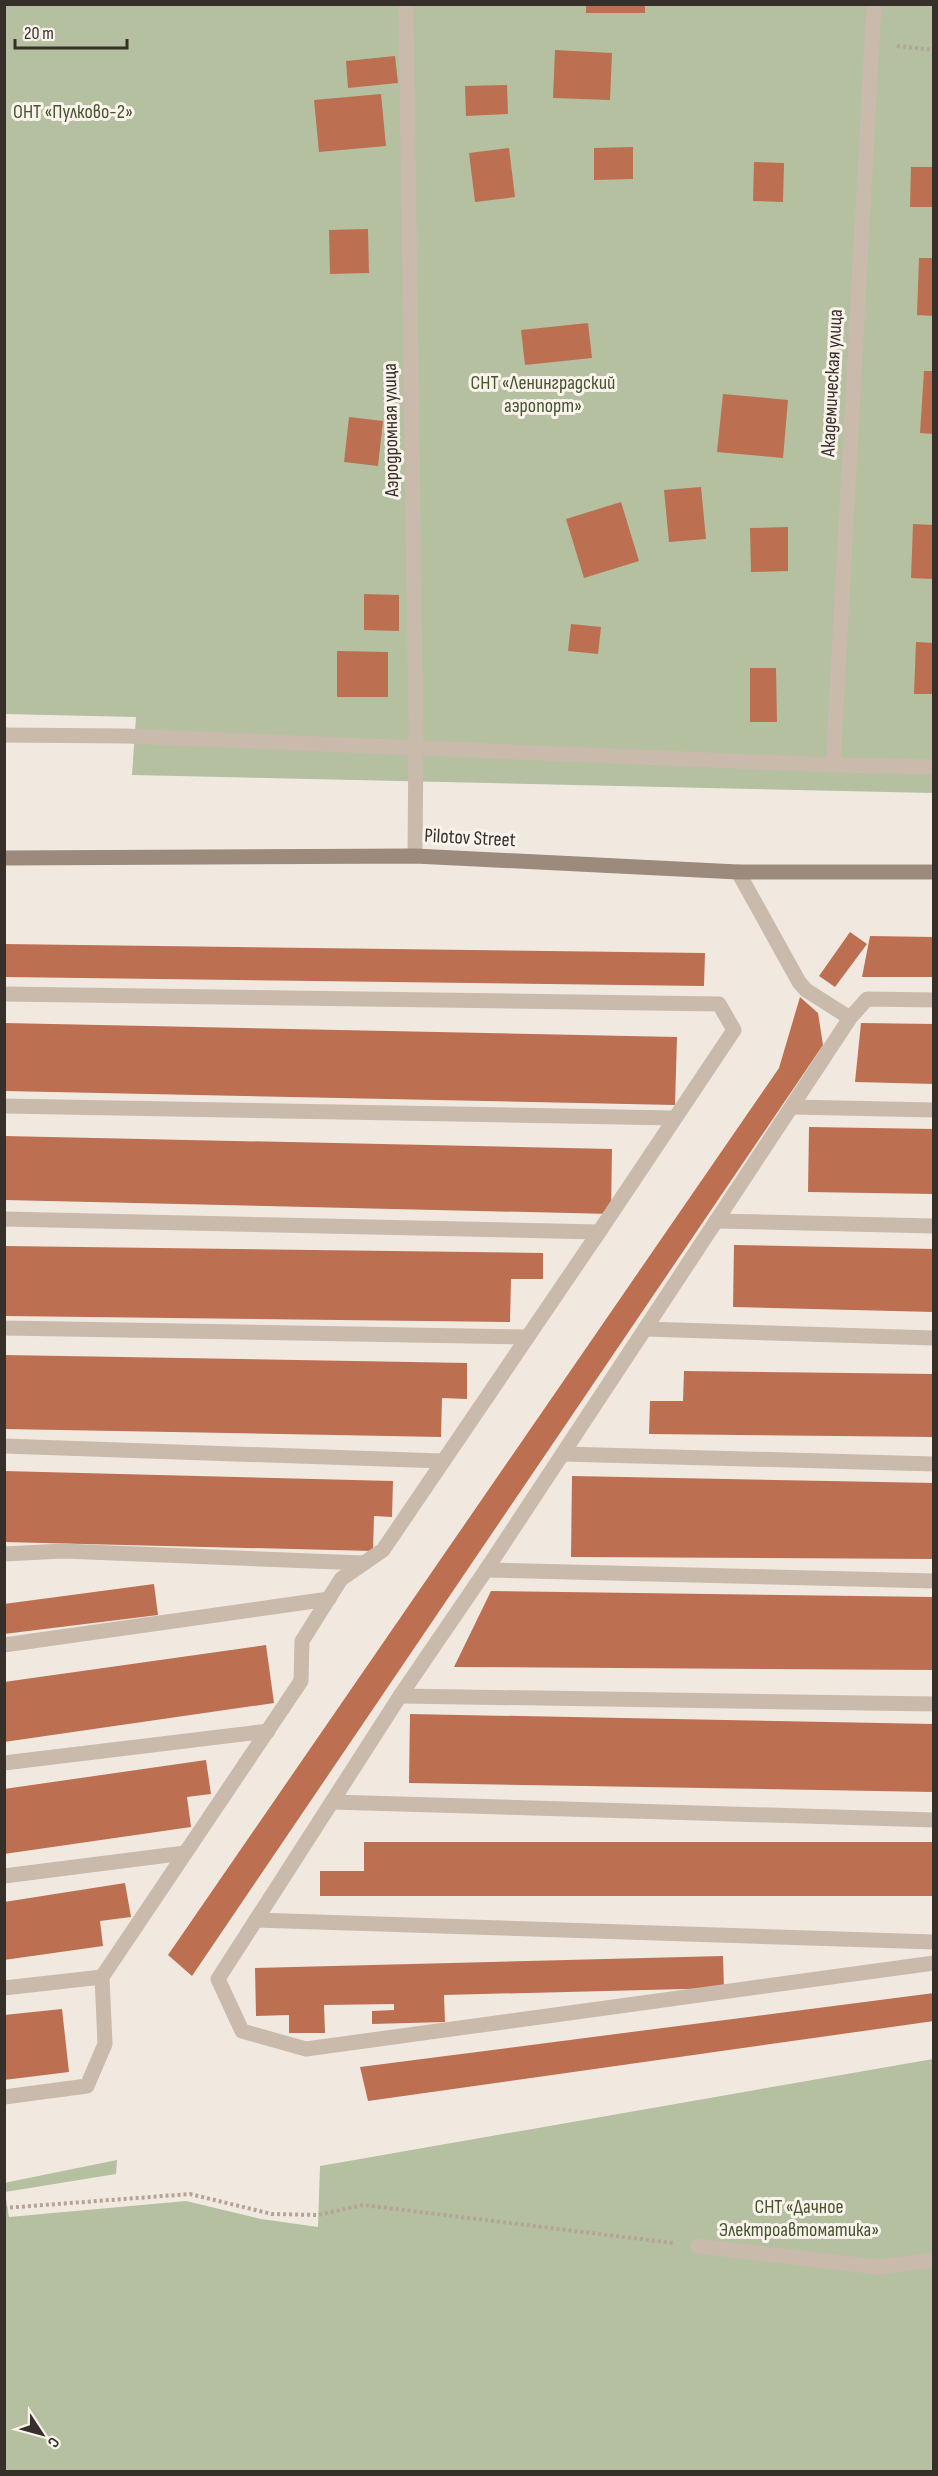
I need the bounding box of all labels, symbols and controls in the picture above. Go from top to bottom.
scale bar [15,12,128,50]
text: 20 m [24,23,54,44]
park label: ОНТ «Пулково-2» [13,100,133,124]
street label: Академическая улица [816,309,848,458]
street label: Аэродромная улица [378,363,404,498]
park label: СНТ «Ленинградский аэропорт» [471,371,615,418]
street label: Pilotov Street [424,824,516,852]
park label: СНТ «Дачное Электроавтоматика» [719,2195,879,2242]
north arrow [12,2404,72,2464]
text: С [43,2433,63,2451]

